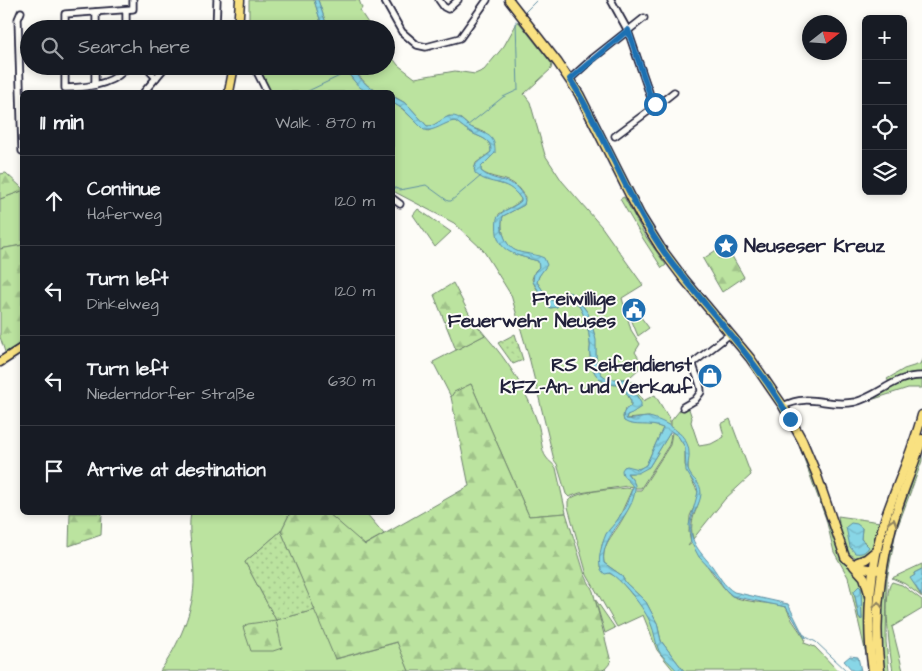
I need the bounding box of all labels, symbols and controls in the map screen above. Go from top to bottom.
north arrow [802,15,847,60]
map controls [862,15,907,195]
button: + [862,15,907,60]
search box [20,20,395,75]
icon: search [38,34,66,62]
text: Search here [78,34,190,61]
button: − [862,60,907,105]
route start [644,93,667,116]
button: locate [862,105,907,150]
text: 11 min [40,108,84,137]
text: Walk · 870 m [275,112,375,134]
button: layers [862,150,907,195]
text: Continue [87,176,161,203]
icon: ahead [40,187,68,215]
text: 120 m [335,190,375,212]
text: Haferweg [87,203,162,225]
place icon: Neuseser Kreuz [713,233,739,259]
place label: Neuseser Kreuz [744,233,885,260]
text: Turn left [87,266,168,293]
icon: left [40,277,68,305]
text: 120 m [335,280,375,302]
place label: Freiwillige Feuerwehr Neuses [448,286,617,335]
text: Dinkelweg [87,293,159,315]
public building icon: Freiwillige Feuerwehr Neuses [621,297,647,323]
place label: RS Reifendienst KFZ-An- und Verkauf [500,352,693,401]
text: Turn left [87,356,168,383]
shop icon: RS Reifendienst KFZ-An- und Verkauf [697,363,723,389]
icon: left [40,367,68,395]
text: 630 m [328,370,375,392]
text: Niederndorfer Straße [87,383,255,405]
route end [779,408,802,431]
icon: arrive [40,457,68,485]
text: Arrive at destination [87,457,266,484]
one-way arrow [888,519,898,527]
one-way arrow [873,601,884,609]

